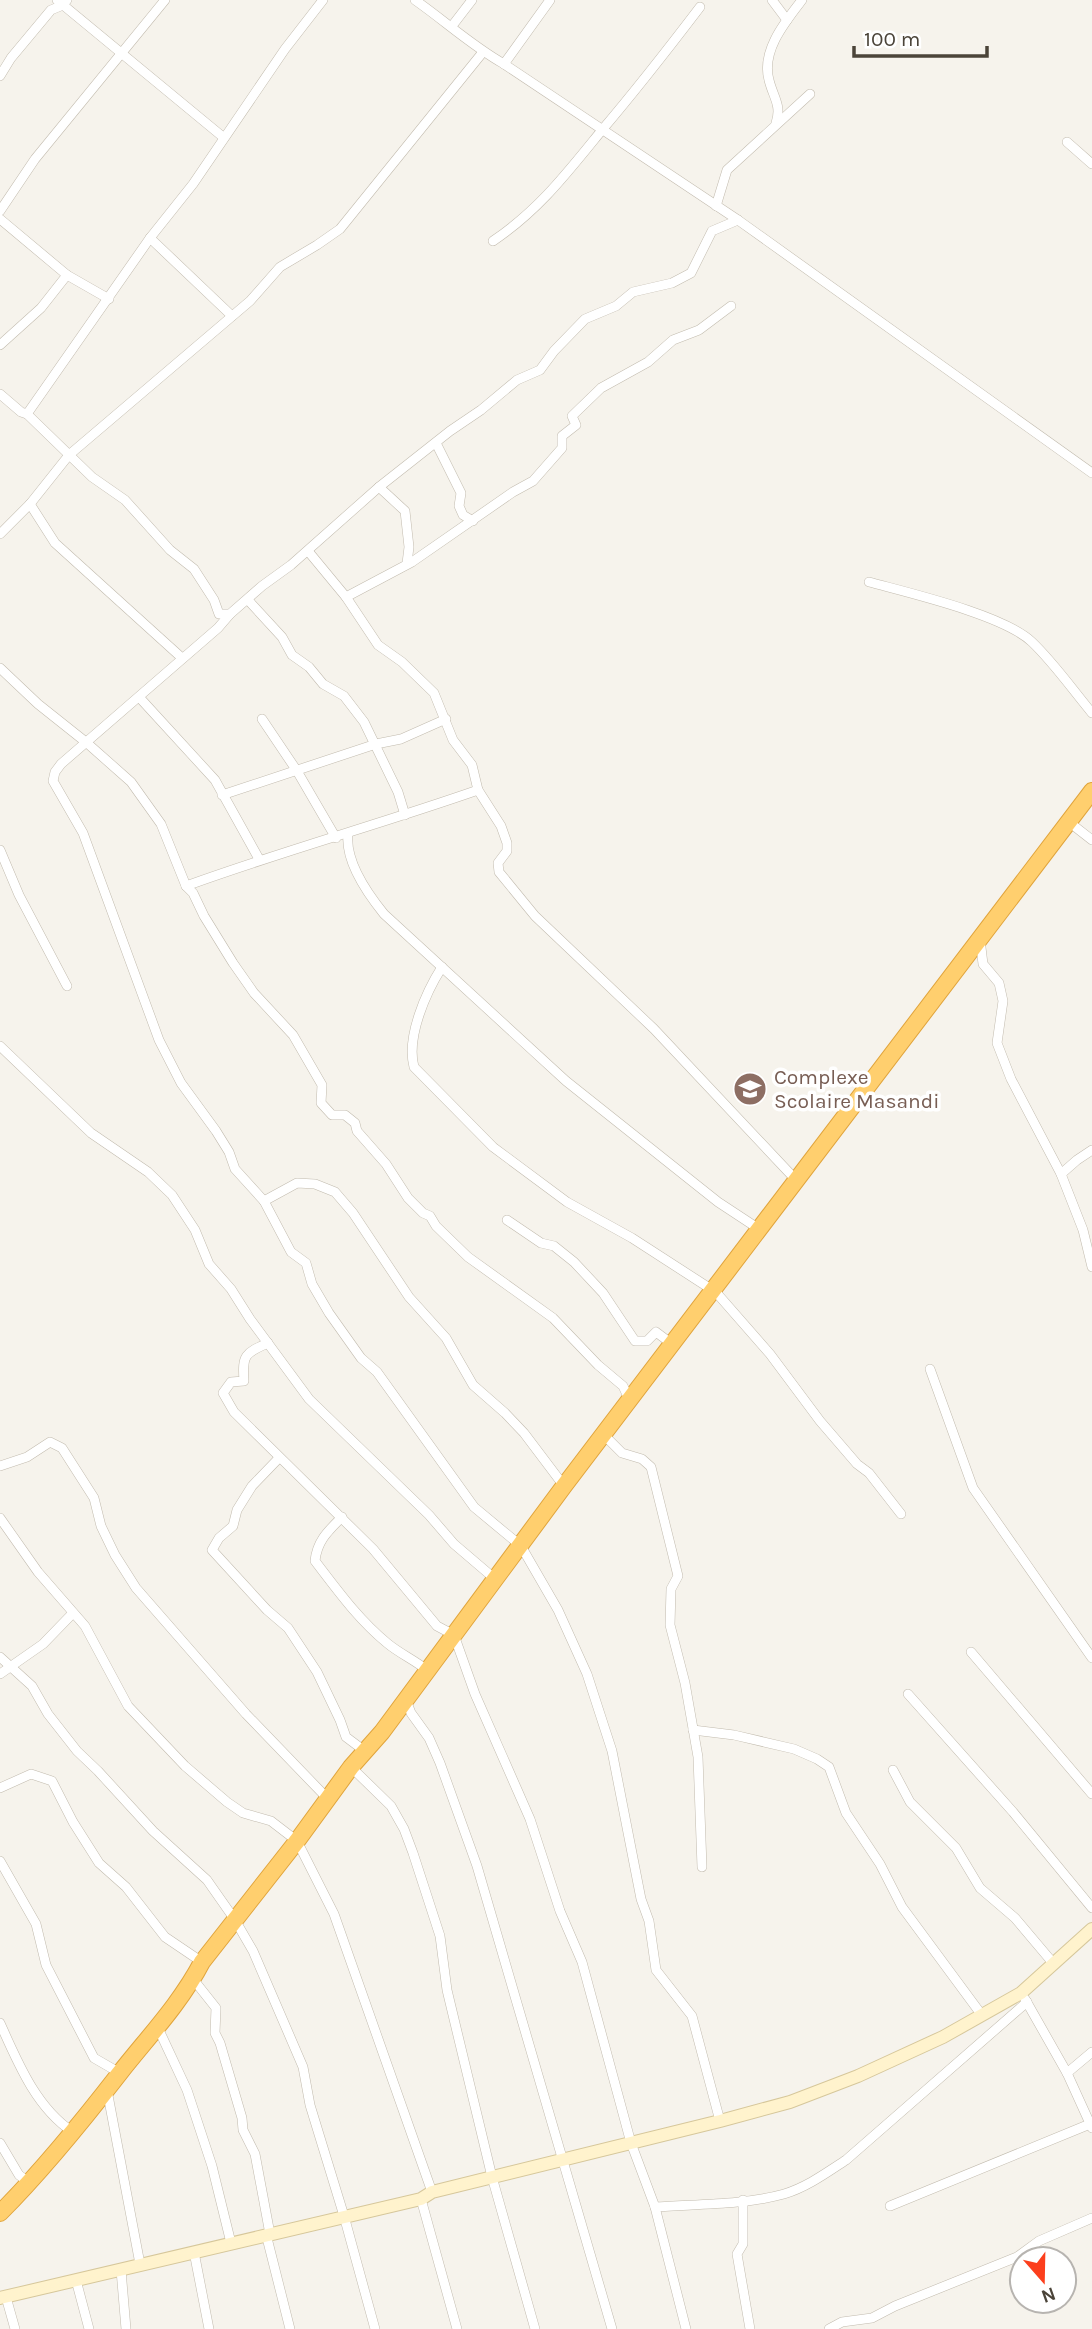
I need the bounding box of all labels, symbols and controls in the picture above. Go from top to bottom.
scale bar [854,14,987,58]
text: 100 m [864,27,921,51]
place label: Complexe Scolaire Masandi [774,1065,939,1113]
school or university icon: Complexe Scolaire Masandi [731,1070,769,1108]
north arrow [1008,2245,1078,2315]
text: N [1038,2282,1059,2308]

